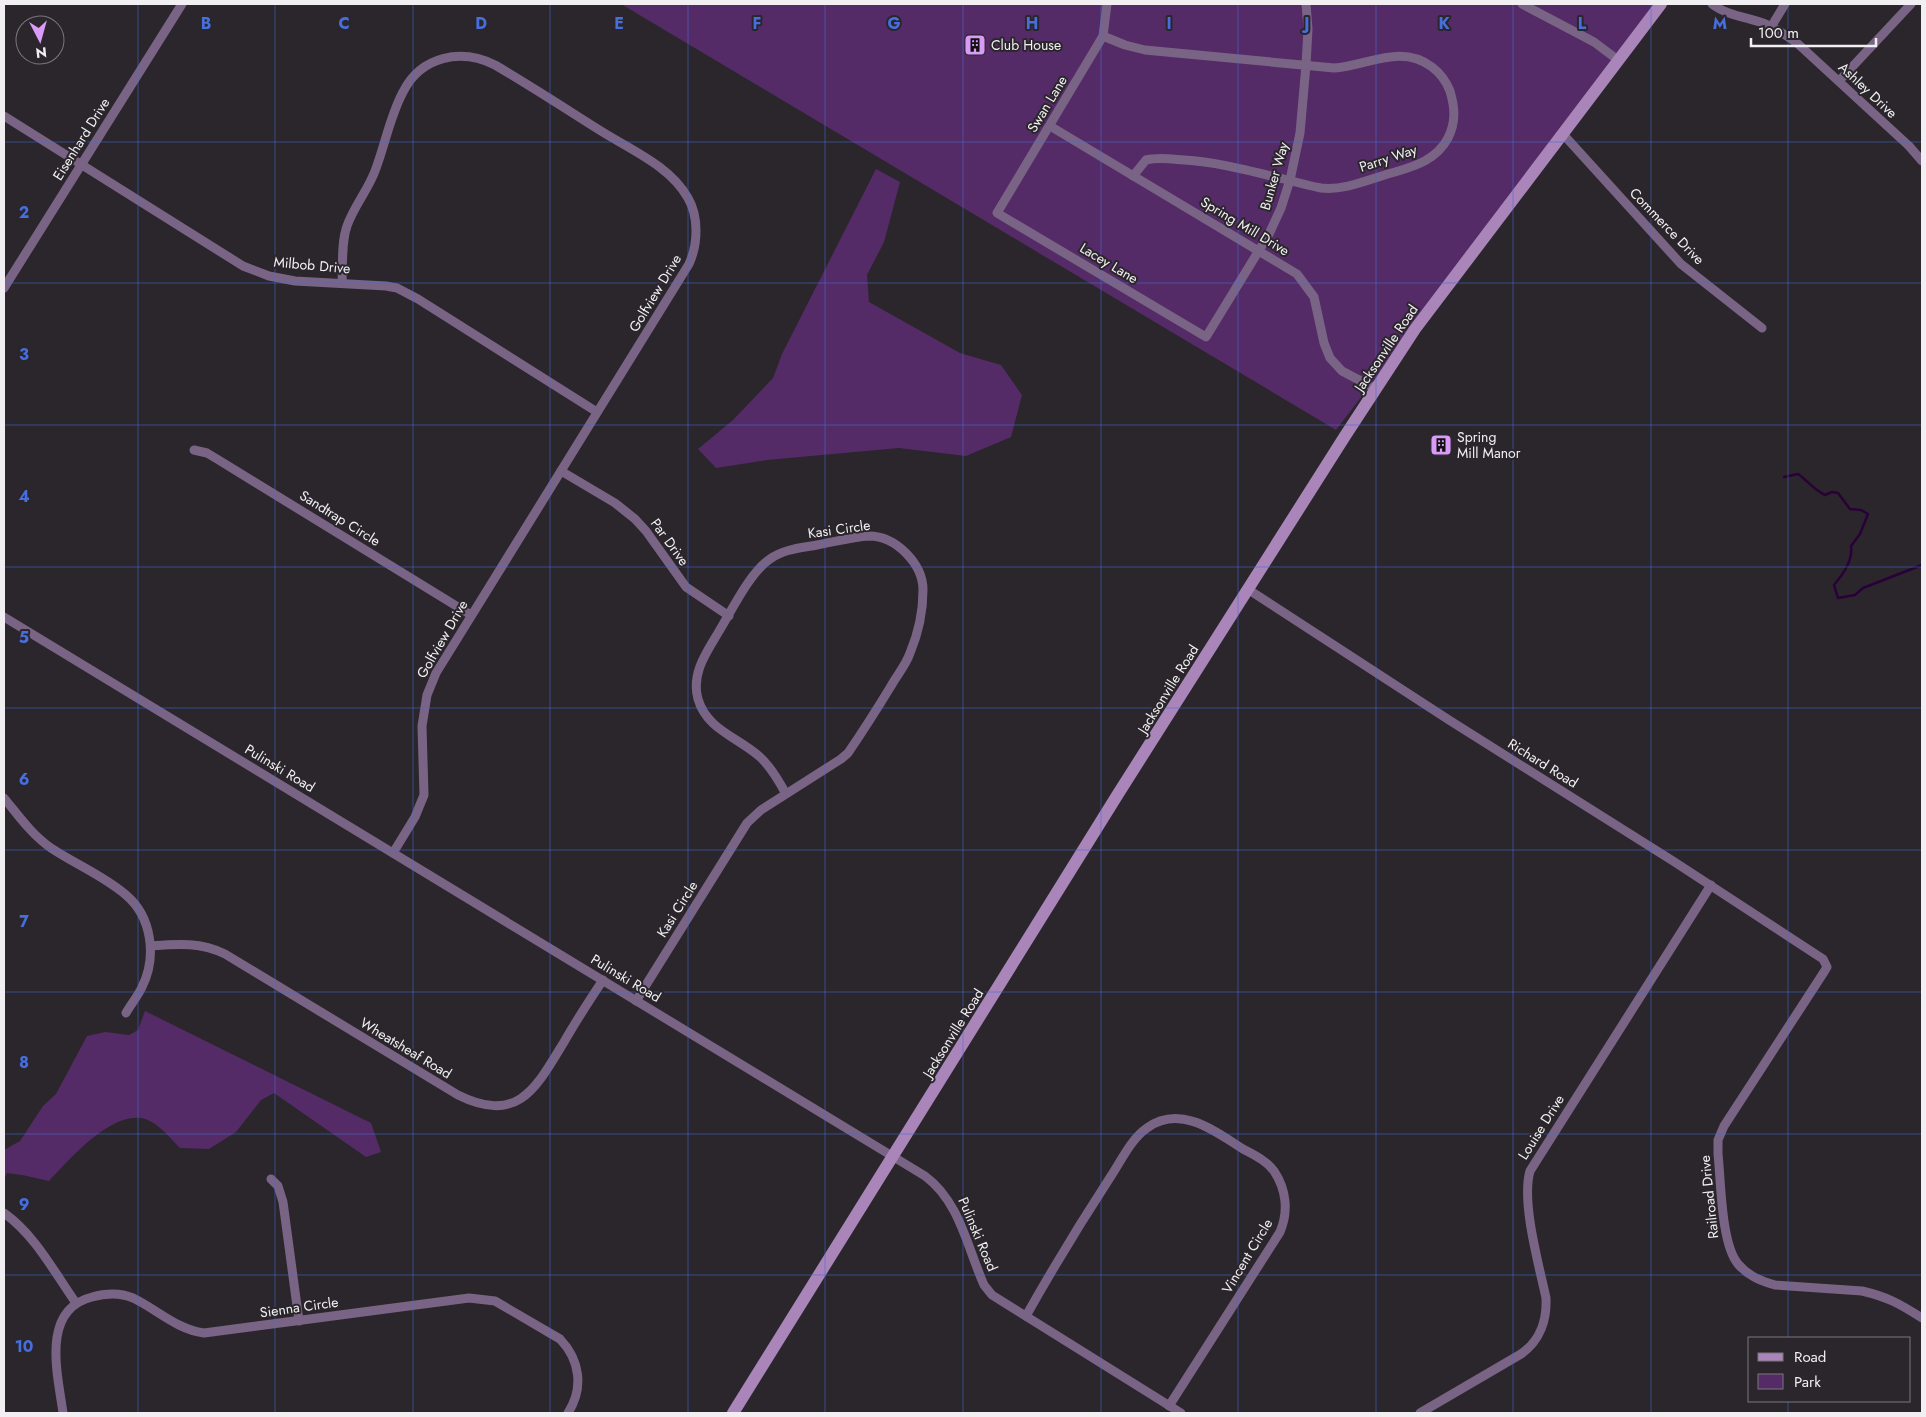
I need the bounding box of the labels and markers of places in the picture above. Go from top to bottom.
building icon: Club House [963,33,987,57]
place label: Club House [991,35,1061,55]
place label: Spring Mill Manor [1457,427,1521,463]
building icon: Spring Mill Manor [1429,433,1453,457]

